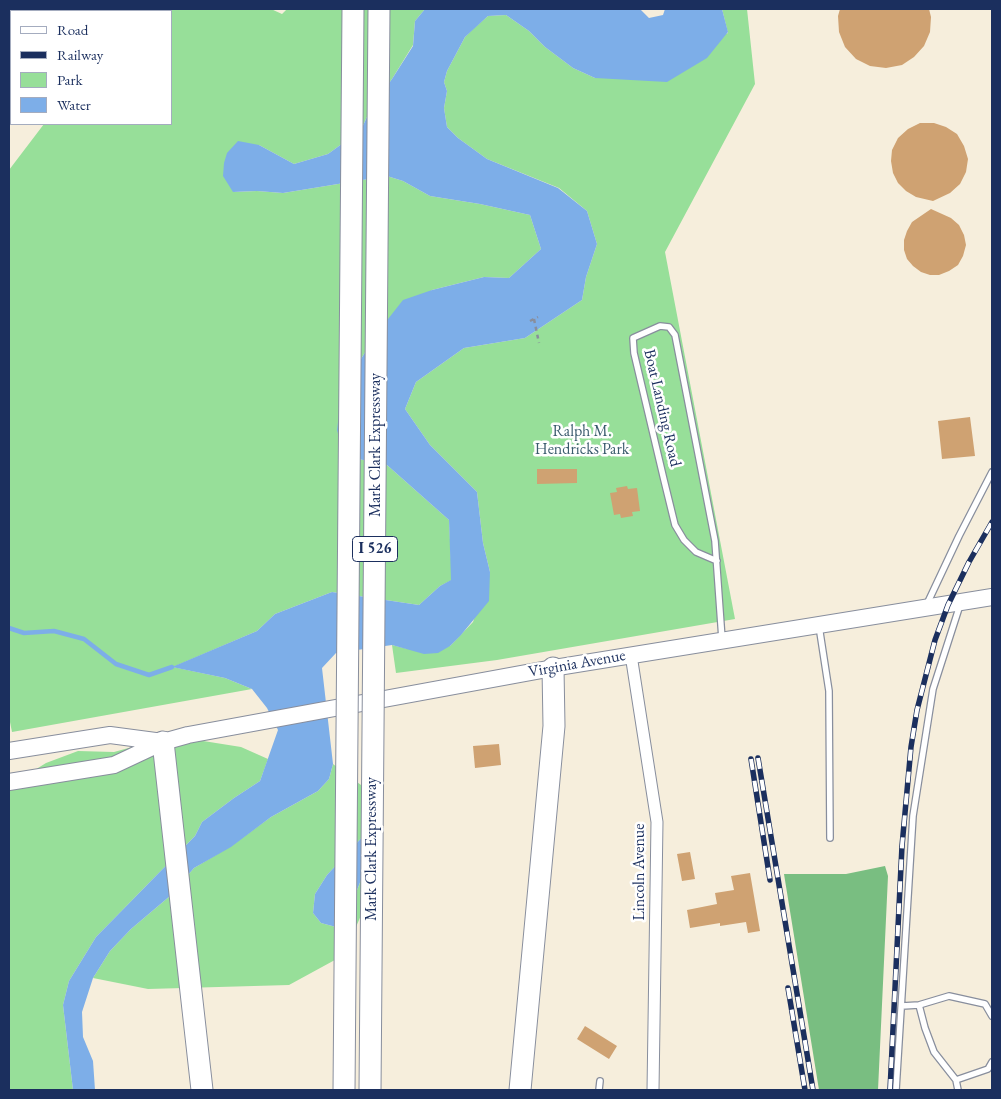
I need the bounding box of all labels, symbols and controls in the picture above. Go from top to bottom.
legend [10,10,172,125]
text: Road [57,20,88,39]
text: Railway [57,45,103,64]
text: Park [57,70,83,89]
text: Water [57,95,91,114]
street label: Boat Landing Road [639,347,685,469]
street label: Mark Clark Expressway [366,373,386,517]
park label: Ralph M. Hendricks Park [535,422,629,460]
road number: I 526 [352,536,398,562]
street label: Virginia Avenue [527,646,627,682]
street label: Mark Clark Expressway [362,777,382,921]
street label: Lincoln Avenue [630,824,650,920]

